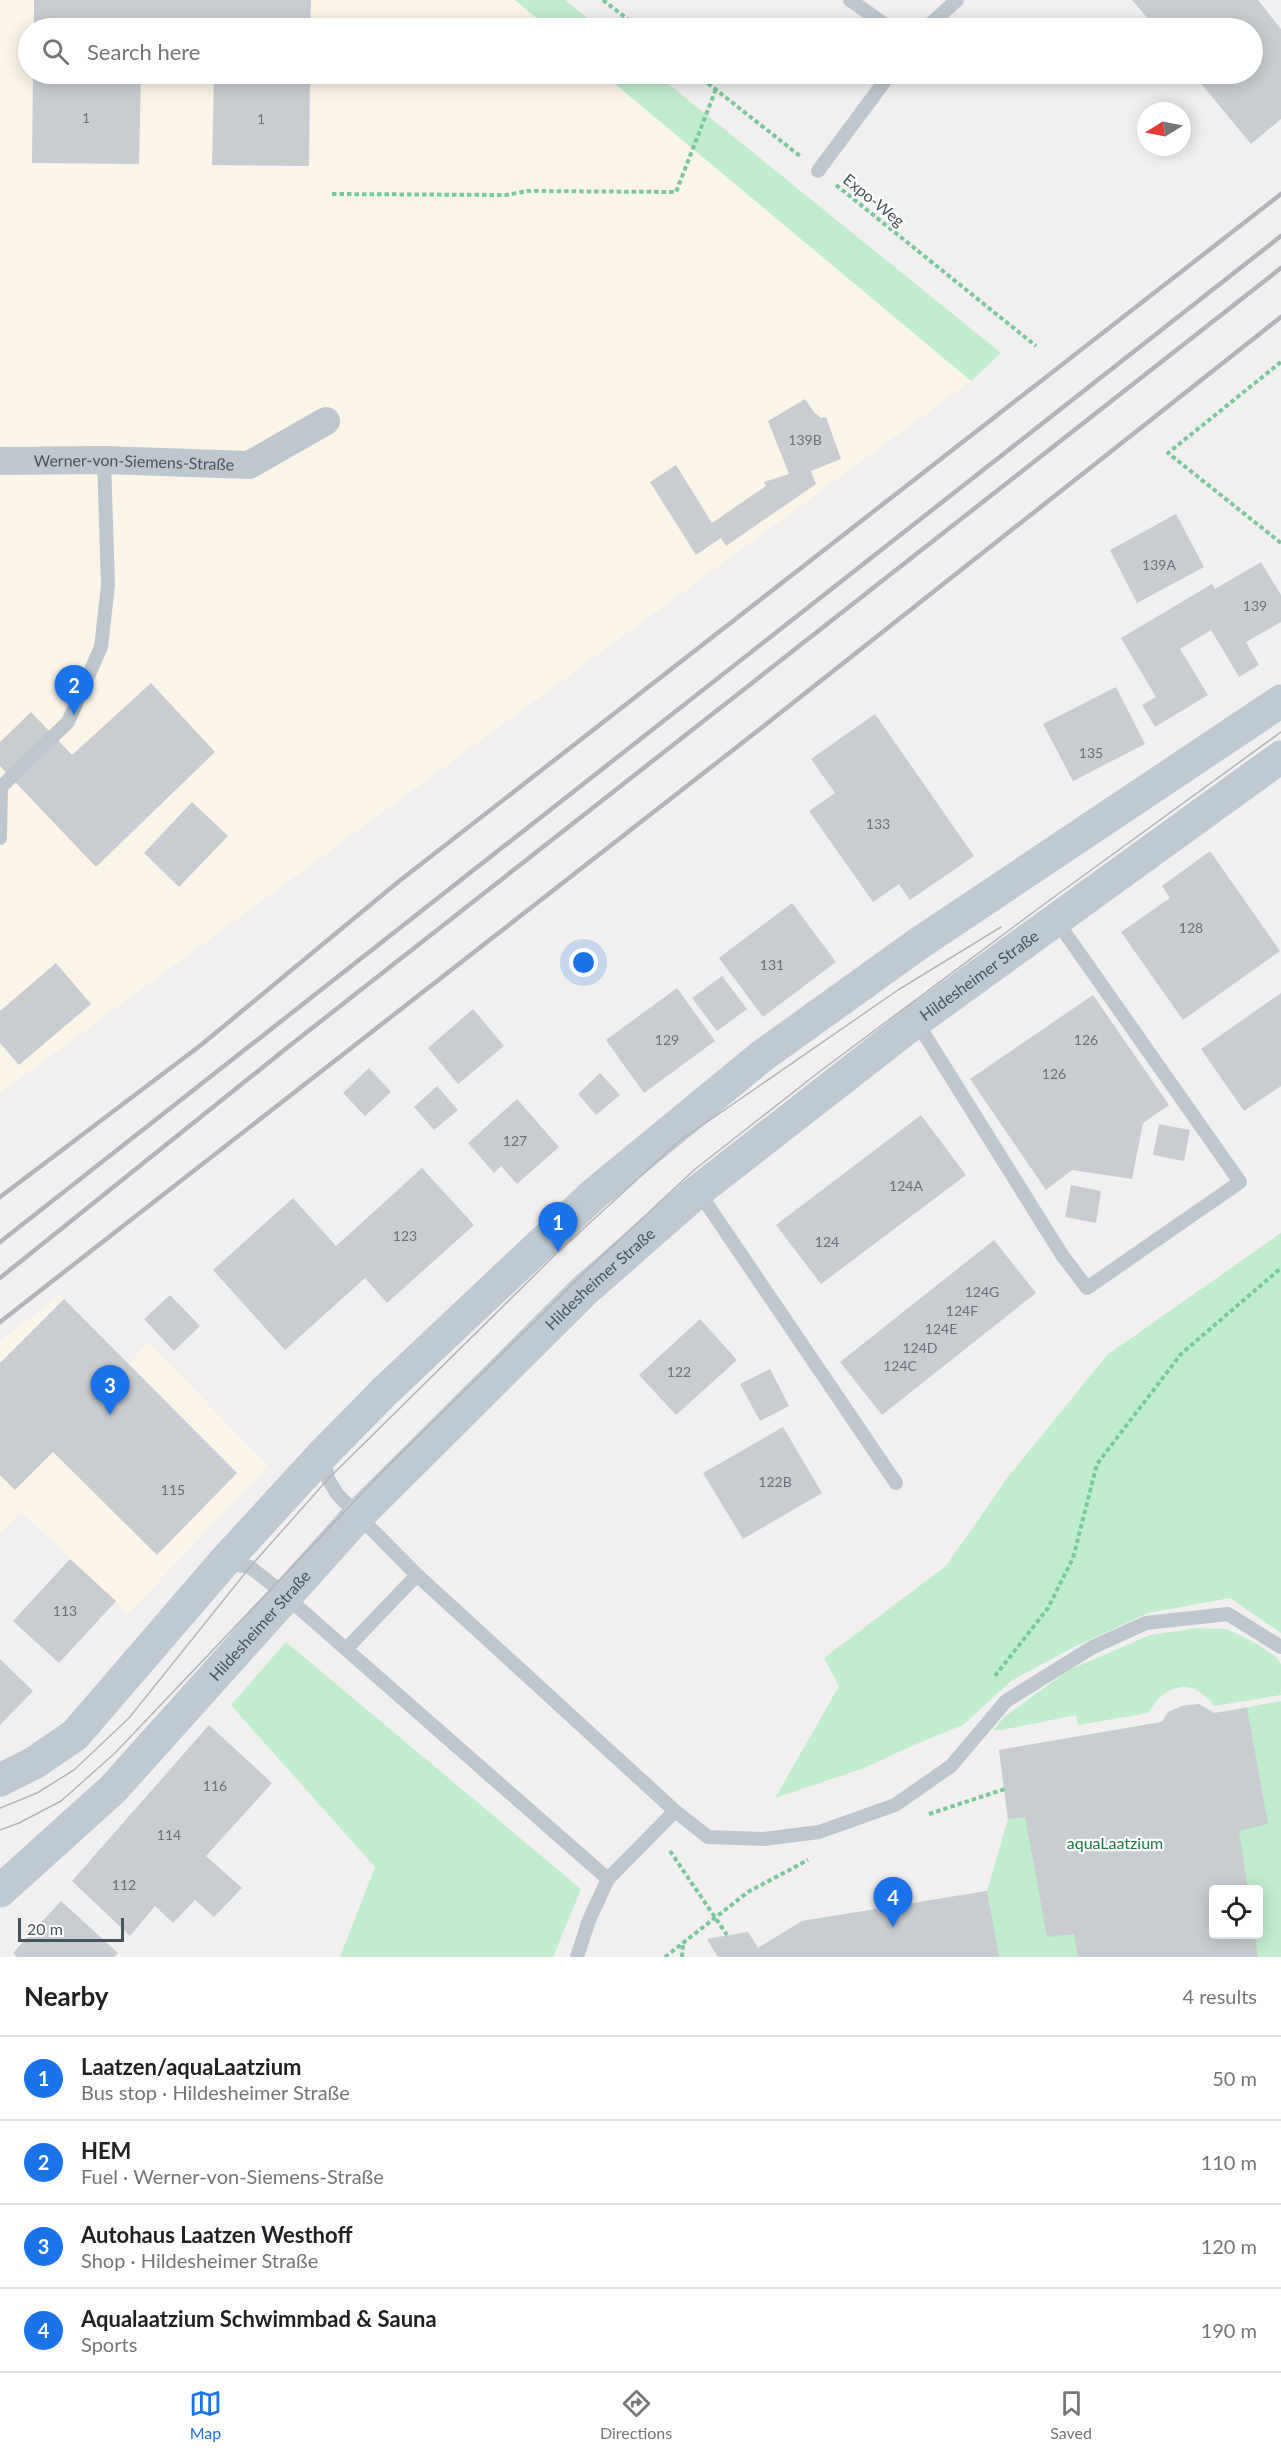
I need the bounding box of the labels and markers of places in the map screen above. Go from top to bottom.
pin: 2 [54,666,94,715]
pin: 1 [538,1202,578,1252]
pin: 3 [90,1366,130,1415]
pin: 4 [874,1878,912,1927]

